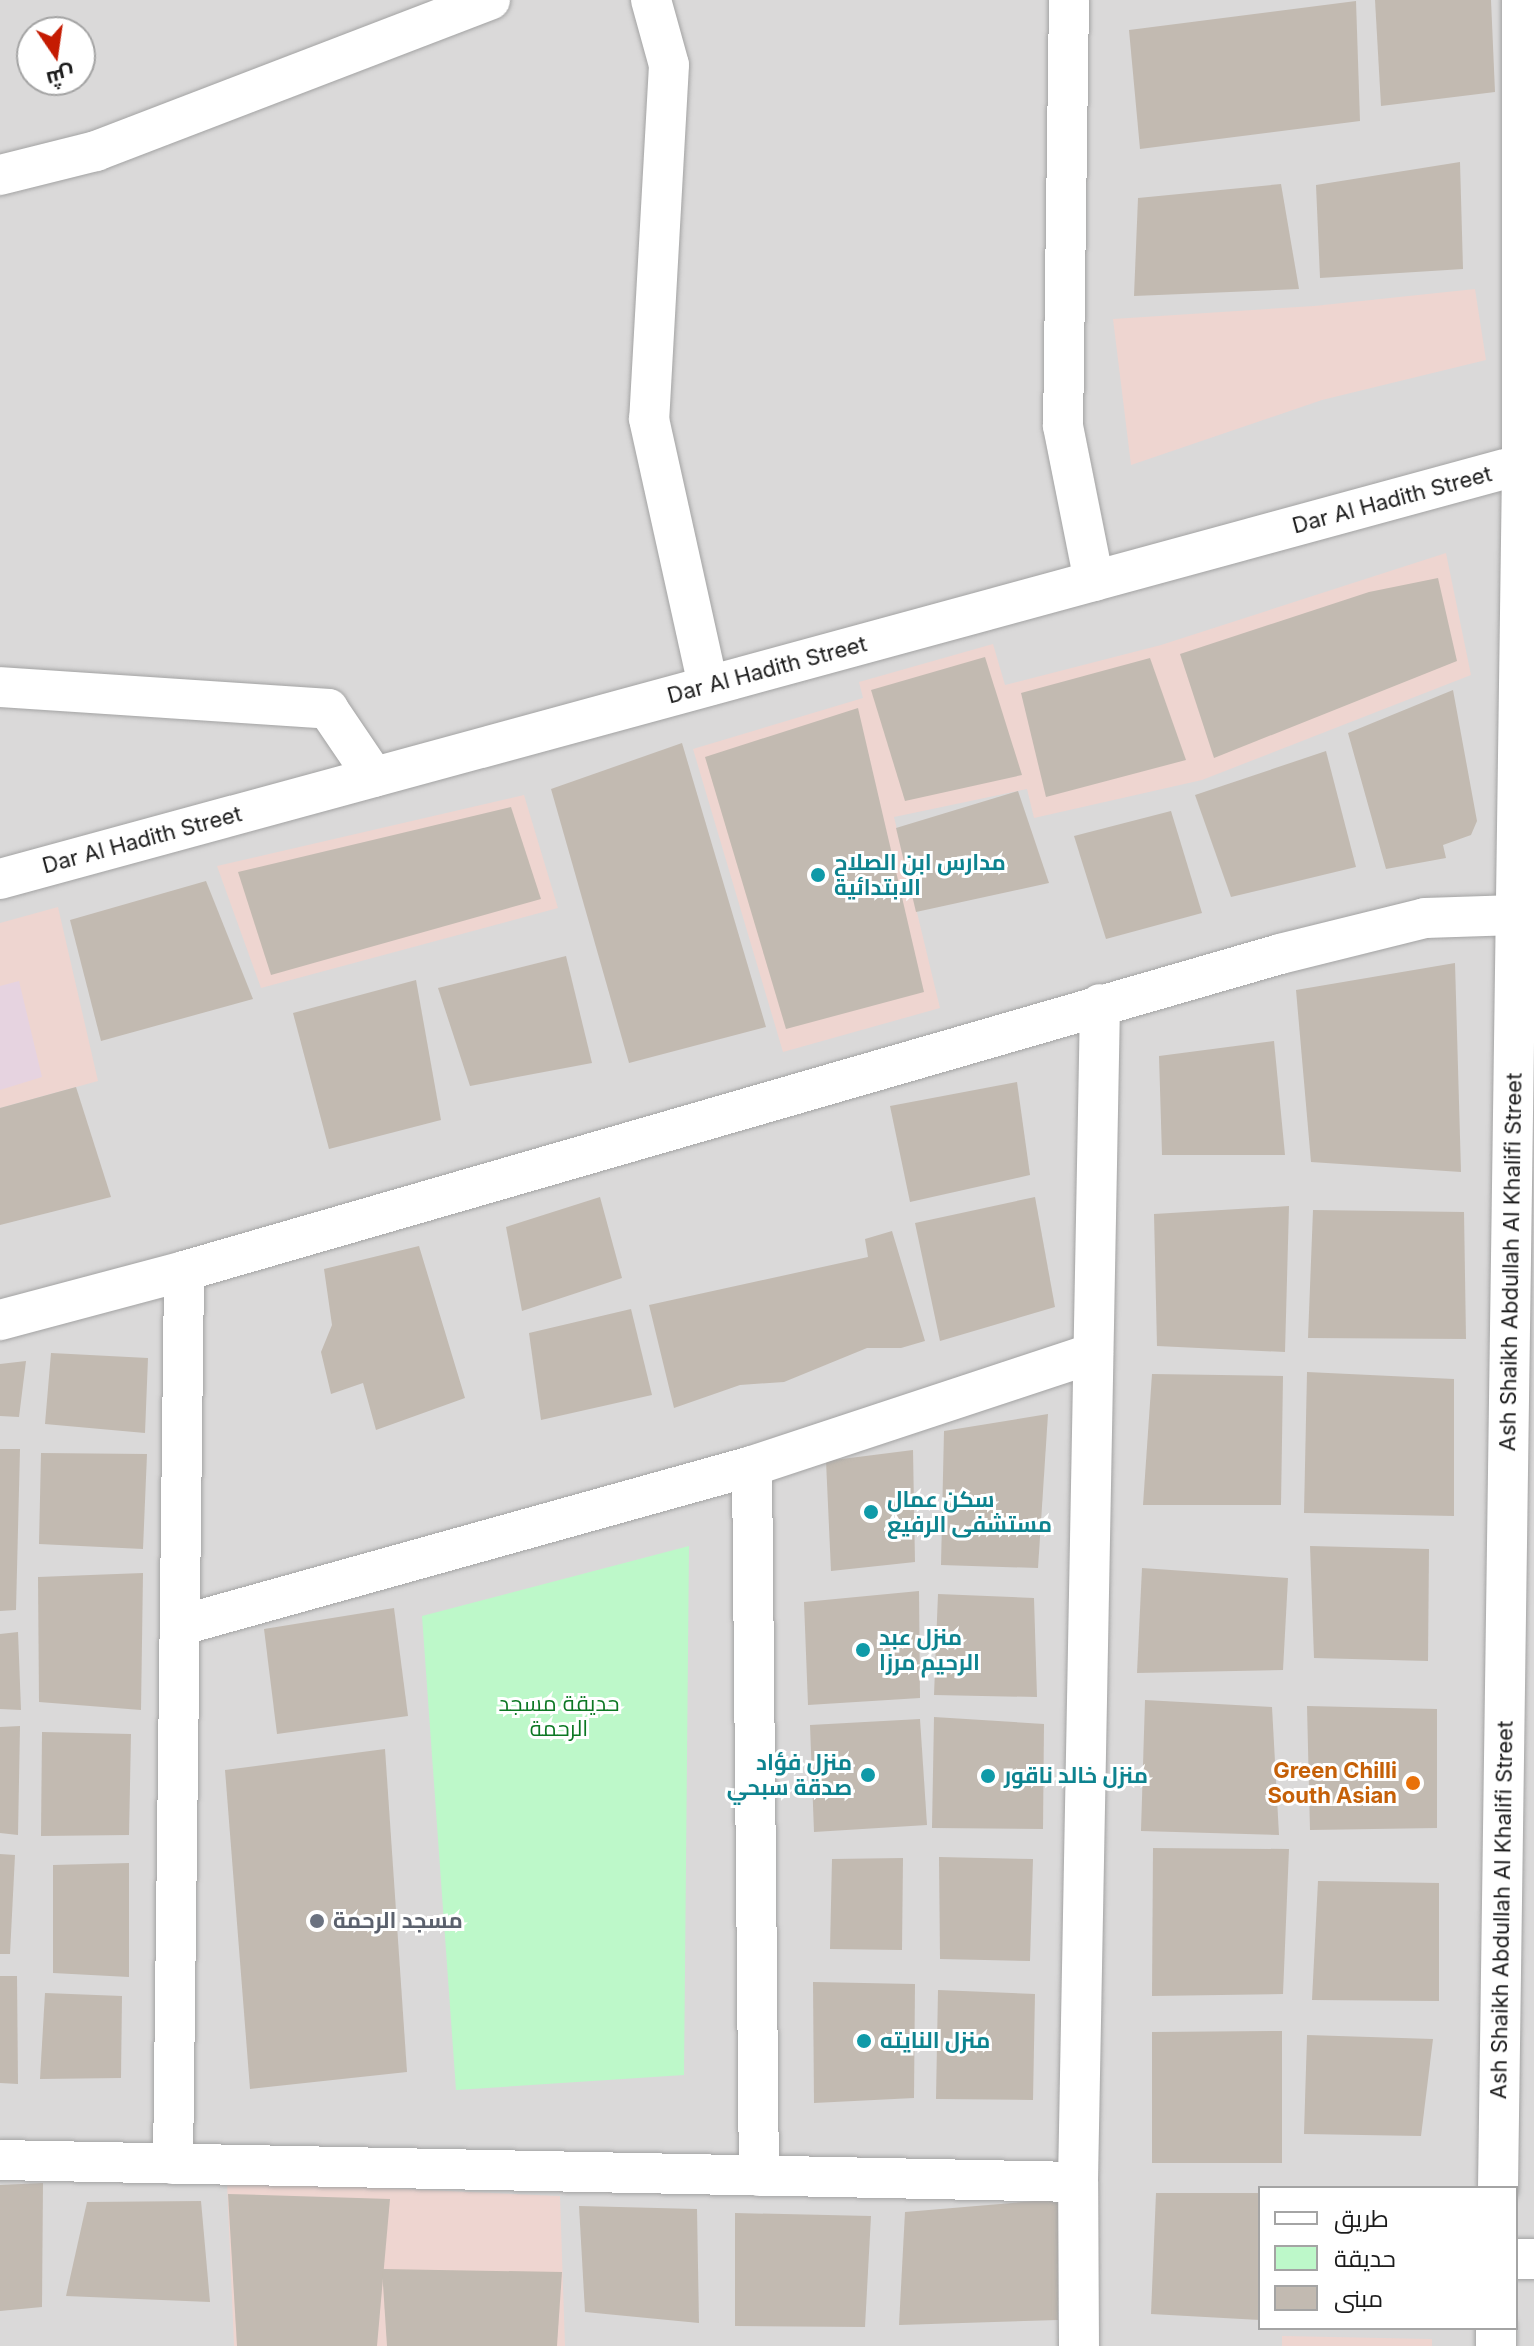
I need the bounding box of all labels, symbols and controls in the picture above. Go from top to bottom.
north arrow [16,16,96,96]
text: ش [44,62,78,93]
street label: Dar Al Hadith Street [1289,461,1495,539]
street label: Dar Al Hadith Street [664,631,870,709]
street label: Dar Al Hadith Street [39,801,245,879]
place label: مدارس ابن الصلاح الابتدائية [834,849,1006,900]
marker: مدارس ابن الصلاح الابتدائية [809,866,827,884]
street label: Ash Shaikh Abdullah Al Khalifi Street [1494,1072,1528,1452]
place label: سكن عمال مستشفى الرفيع [887,1486,1052,1538]
marker: سكن عمال مستشفى الرفيع [862,1503,880,1521]
place label: منزل عبد الرحيم مرزا [879,1624,980,1676]
marker: منزل عبد الرحيم مرزا [854,1641,872,1659]
park label: حديقة مسجد الرحمة [499,1690,619,1742]
street label: Ash Shaikh Abdullah Al Khalifi Street [1485,1720,1519,2100]
place label: منزل فؤاد صدقة سبحي [727,1749,852,1800]
place label: Green Chilli South Asian [1267,1757,1397,1808]
place label: منزل خالد ناقور [1004,1763,1148,1789]
marker: منزل فؤاد صدقة سبحي [859,1766,877,1784]
marker: منزل خالد ناقور [979,1767,997,1785]
marker: Green Chilli South Asian [1404,1774,1422,1792]
place label: مسجد الرحمة [333,1908,463,1934]
marker: مسجد الرحمة [308,1912,326,1930]
place label: منزل النايته [880,2028,990,2054]
marker: منزل النايته [855,2032,873,2050]
legend [1258,2186,1518,2330]
text: طريق [1334,2204,1389,2233]
text: حديقة [1334,2244,1396,2273]
text: مبنى [1334,2284,1383,2313]

